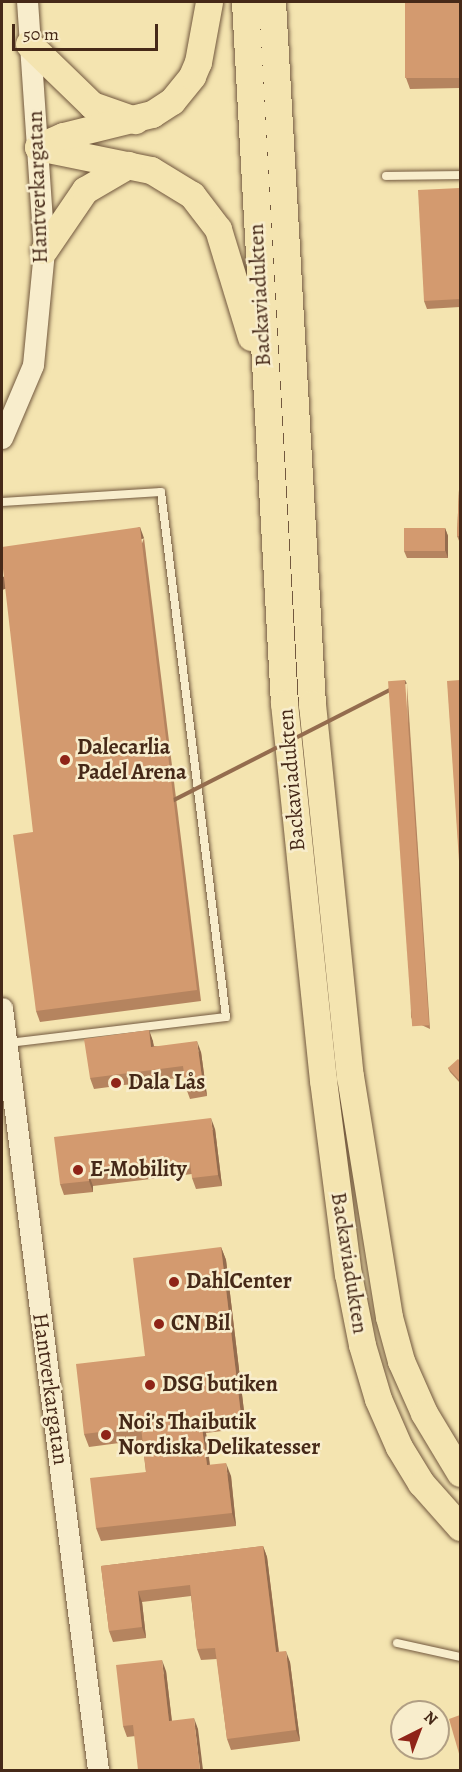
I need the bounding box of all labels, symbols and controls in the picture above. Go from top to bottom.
scale bar [15,12,160,50]
text: 50 m [23,22,59,46]
street label: Hantverkargatan [22,110,54,264]
street label: Backaviadukten [243,223,277,367]
street label: Backaviadukten [273,708,311,852]
place label: Dalecarlia Padel Arena [77,734,187,786]
marker: Dalecarlia Padel Arena [58,753,72,767]
place label: Dala Lås [128,1070,205,1096]
marker: Dala Lås [109,1076,123,1090]
place label: E-Mobility [90,1157,187,1183]
marker: E-Mobility [71,1163,85,1177]
street label: Backaviadukten [325,1190,373,1336]
place label: DahlCenter [186,1269,292,1295]
marker: DahlCenter [167,1275,181,1289]
street label: Hantverkargatan [26,1311,74,1467]
place label: CN Bil [171,1311,230,1337]
marker: CN Bil [152,1317,166,1331]
place label: DSG butiken [162,1372,278,1398]
marker: DSG butiken [143,1378,157,1392]
place label: Noi's Thaibutik Nordiska Delikatesser [118,1409,320,1460]
marker: Noi's Thaibutik Nordiska Delikatesser [99,1428,113,1442]
north arrow [390,1700,450,1760]
text: N [419,1706,442,1730]

